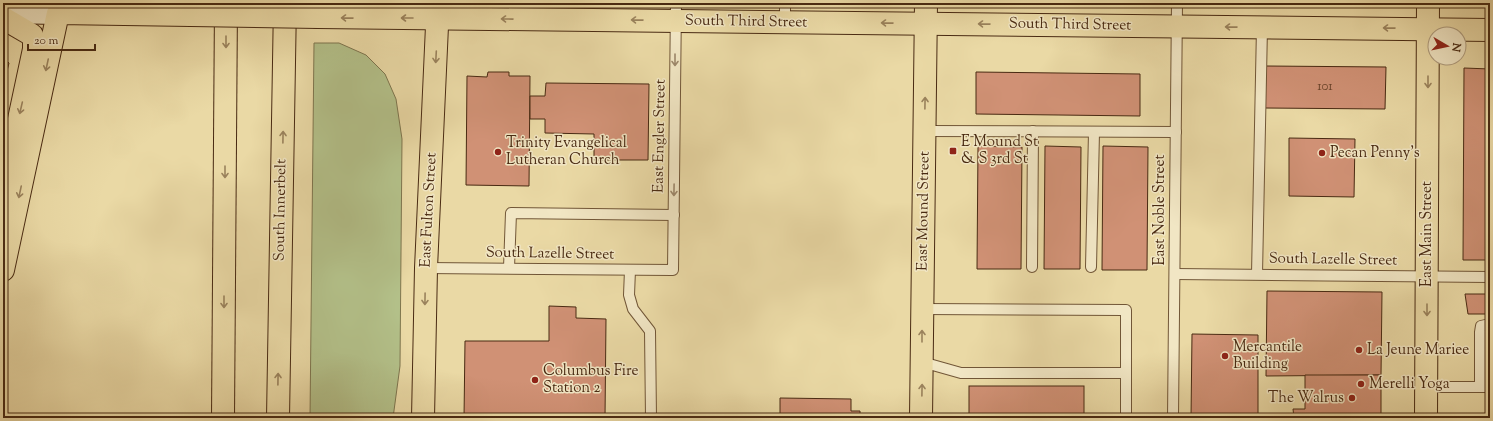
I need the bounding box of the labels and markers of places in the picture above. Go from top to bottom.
place label: E Mound St & S 3rd St [961,132,1038,170]
place label: Trinity Evangelical Lutheran Church [506,133,627,171]
place label: Pecan Penny's [1330,143,1420,164]
marker: E Mound St & S 3rd St [948,146,958,156]
marker: Trinity Evangelical Lutheran Church [493,147,503,157]
marker: Pecan Penny's [1317,148,1327,158]
place label: Mercantile Building [1233,337,1302,375]
place label: La Jeune Mariee [1367,340,1469,361]
marker: La Jeune Mariee [1354,345,1364,355]
marker: Mercantile Building [1220,351,1230,361]
place label: Columbus Fire Station 2 [543,361,639,399]
place label: Merelli Yoga [1369,374,1450,395]
marker: Columbus Fire Station 2 [530,375,540,385]
marker: Merelli Yoga [1356,379,1366,389]
place label: The Walrus [1268,388,1344,409]
marker: The Walrus [1347,393,1357,403]

